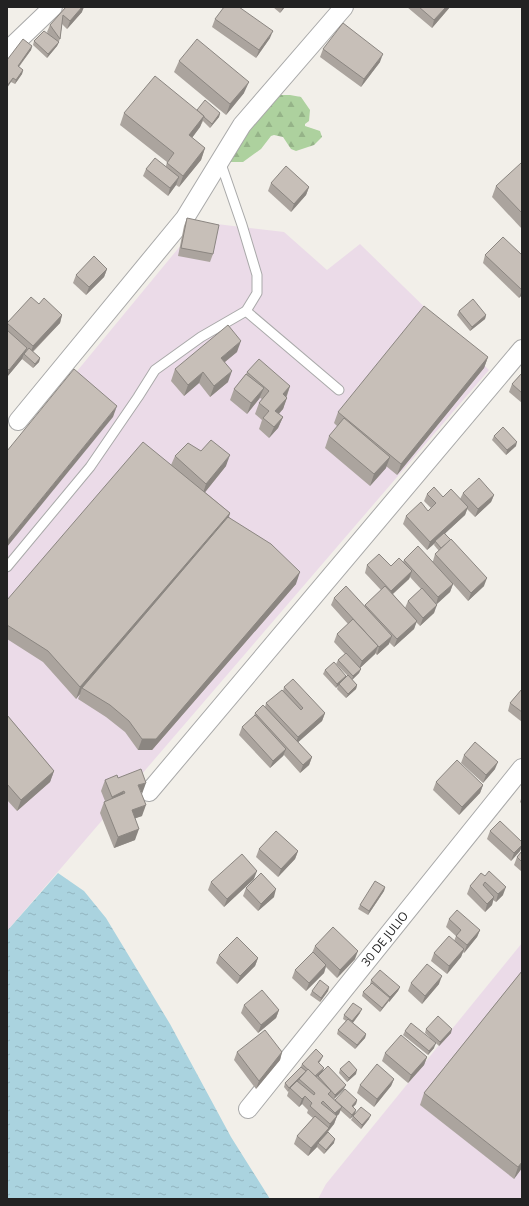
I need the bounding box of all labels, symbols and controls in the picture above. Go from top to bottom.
street label: 30 DE JULIO [357,908,412,970]

